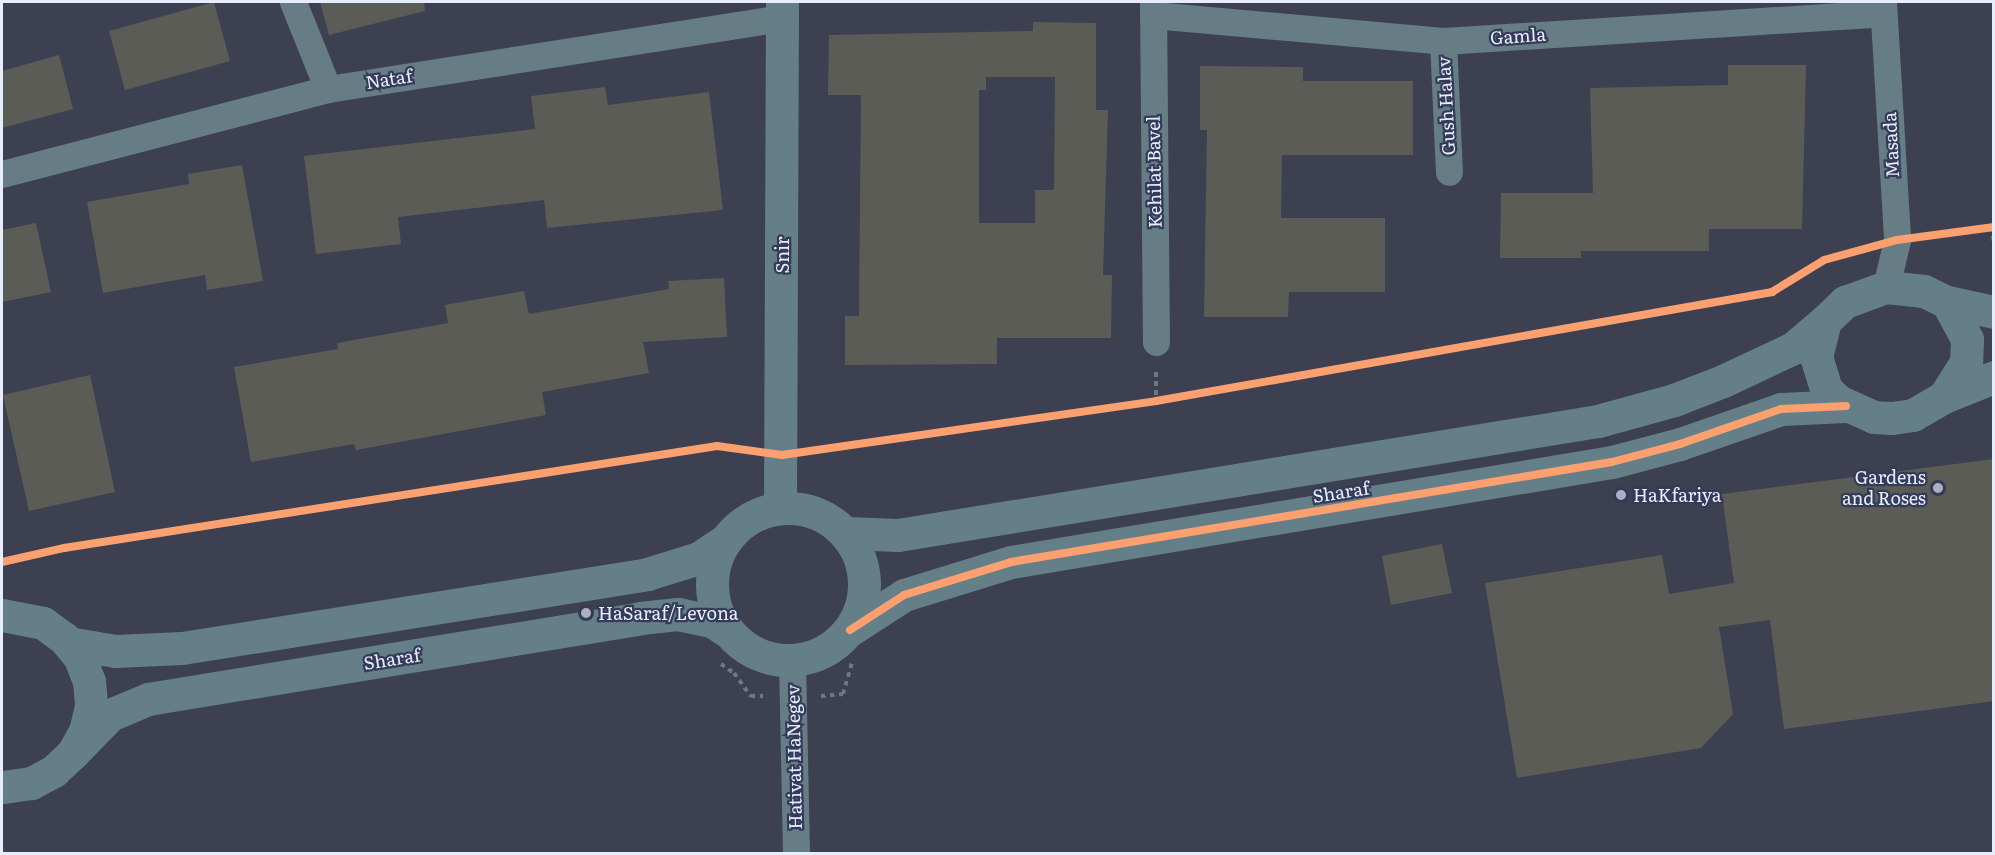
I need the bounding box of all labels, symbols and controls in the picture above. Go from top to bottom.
street label: Gamla [1489,23,1547,49]
street label: Gush Halav [1433,56,1459,156]
street label: Nataf [364,65,414,93]
street label: Masada [1878,112,1904,178]
street label: Kehilat Bavel [1142,116,1166,228]
street label: Snir [771,236,793,274]
place label: Gardens and Roses [1842,467,1926,510]
street label: Sharaf [1311,477,1371,507]
marker: Gardens and Roses [1931,481,1945,495]
place label: HaKfariya [1633,484,1721,506]
marker: HaKfariya [1614,488,1628,502]
place label: HaSaraf/Levona [598,602,739,624]
marker: HaSaraf/Levona [579,606,593,620]
street label: Sharaf [362,644,422,674]
street label: Hativat HaNegev [782,684,806,830]

